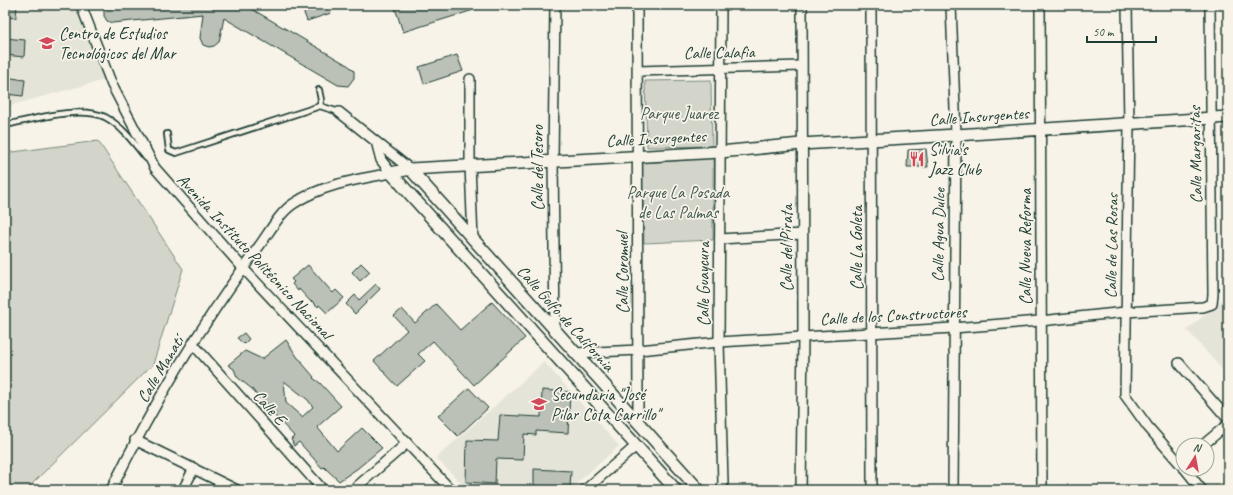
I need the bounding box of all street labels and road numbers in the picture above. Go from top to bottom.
street label: Calle Calafia [683,41,756,64]
street label: Calle Insurgentes [929,102,1032,130]
street label: Calle Margaritas [1184,104,1207,204]
street label: Calle del Tesoro [527,124,548,211]
street label: Calle Insurgentes [606,125,709,152]
street label: Avenida Instituto Politécnico Nacional [172,169,339,346]
street label: Calle Agua Dulce [927,187,950,282]
street label: Calle Nueva Reforma [1015,188,1036,305]
street label: Calle de Las Rosas [1100,191,1123,299]
street label: Calle del Pirata [776,203,797,291]
street label: Calle La Goleta [846,204,867,290]
street label: Calle Coromuel [612,229,633,314]
street label: Calle Guaycura [693,240,714,326]
street label: Calle Golfo de California [512,261,620,377]
street label: Calle de los Constructores [819,301,969,330]
street label: Calle Manatí [132,329,190,406]
street label: Calle E [248,386,292,431]

